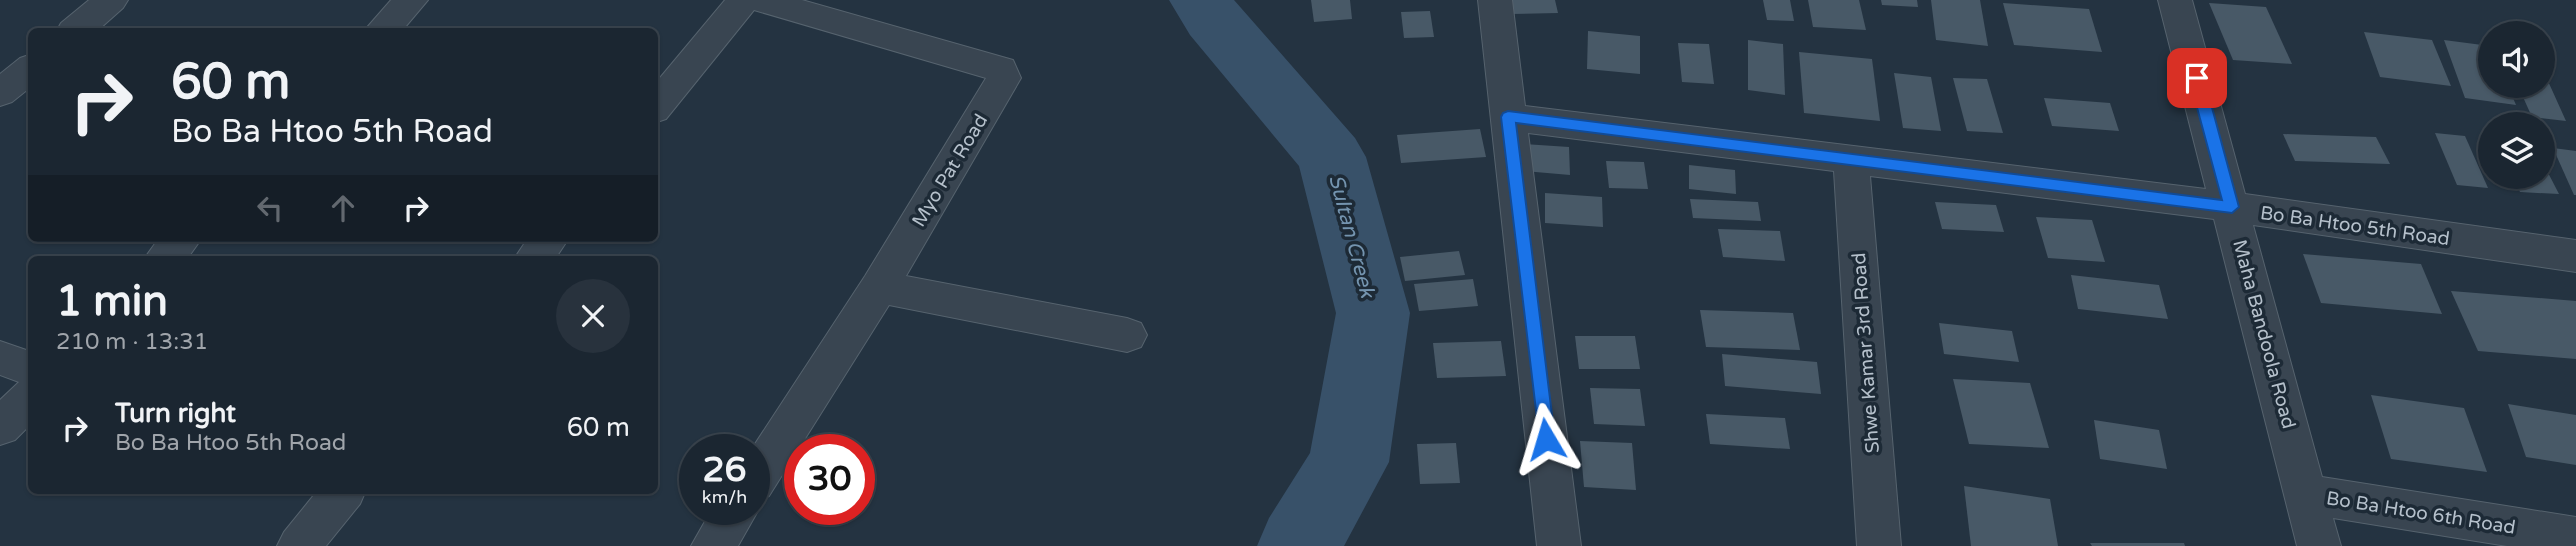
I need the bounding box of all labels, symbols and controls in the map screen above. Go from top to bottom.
map controls [2478,21,2555,189]
button: sound [2478,21,2555,98]
pin [2167,48,2227,108]
text: 60 m [171,53,290,112]
icon: right [56,56,147,147]
icon: arrive [2178,59,2216,97]
street label: Myo Pat Road [908,110,992,231]
button: layers [2478,112,2555,189]
text: Bo Ba Htoo 5th Road [171,113,493,151]
water label: Sultan Creek [1323,172,1380,302]
icon: left [251,189,289,227]
icon: ahead [324,189,362,227]
icon: right [397,189,435,227]
street label: Bo Ba Htoo 5th Road [2259,202,2451,250]
street label: Maha Bandoola Road [2228,237,2300,431]
street label: Shwe Kamar 3rd Road [1848,252,1884,454]
text: 1 min [56,276,168,327]
button: close [556,279,630,353]
text: 210 m · 13:31 [56,328,208,356]
text: Turn right [115,398,236,429]
position arrow [1509,402,1583,476]
icon: right [56,409,94,447]
text: 60 m [567,412,630,443]
text: Bo Ba Htoo 5th Road [115,429,346,457]
speed limit sign: 30 [784,434,875,525]
text: 26 [703,449,746,491]
text: km/h [702,486,747,508]
street label: Bo Ba Htoo 6th Road [2325,487,2517,539]

